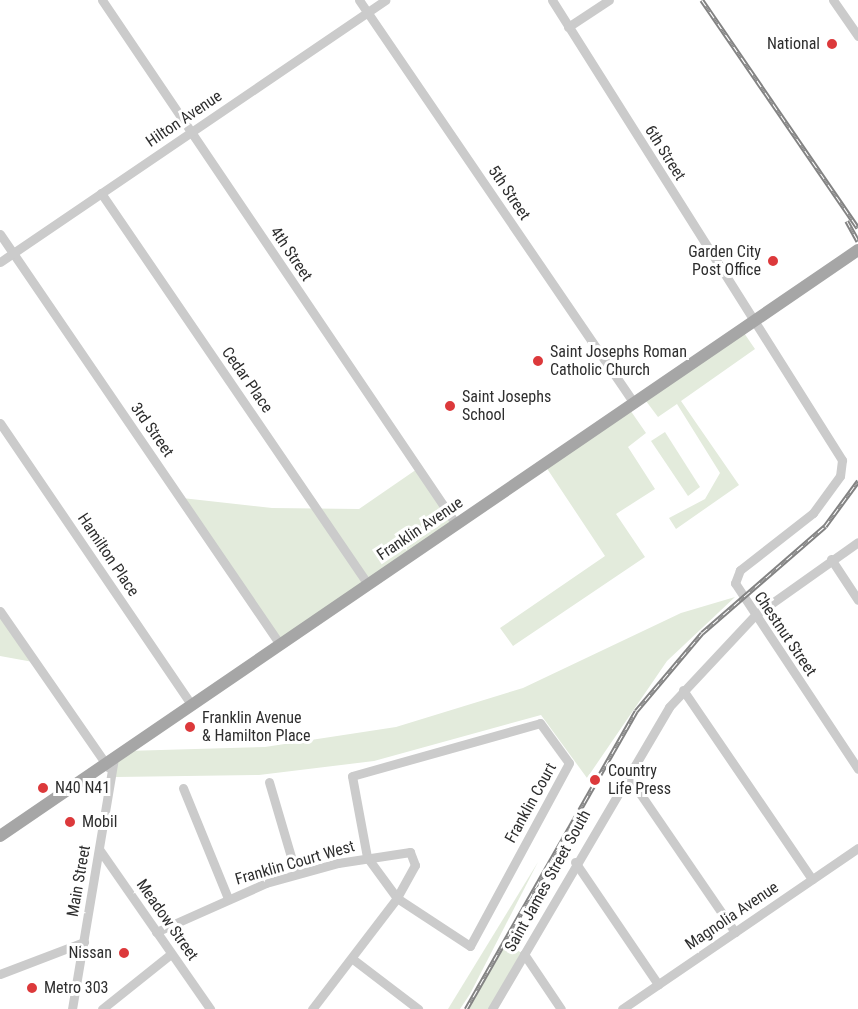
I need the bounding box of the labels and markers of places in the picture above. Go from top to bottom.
place label: National [767,34,820,54]
marker: National [825,37,839,51]
place label: Garden City Post Office [688,242,761,280]
marker: Garden City Post Office [766,254,780,268]
place label: Saint Josephs Roman Catholic Church [550,342,687,380]
marker: Saint Josephs Roman Catholic Church [531,354,545,368]
place label: Saint Josephs School [462,387,551,425]
marker: Saint Josephs School [443,399,457,413]
place label: Franklin Avenue & Hamilton Place [202,708,310,746]
marker: Franklin Avenue & Hamilton Place [183,720,197,734]
place label: Country Life Press [608,761,671,799]
marker: Country Life Press [586,771,604,789]
place label: N40 N41 [55,778,110,798]
marker: N40 N41 [36,781,50,795]
place label: Mobil [82,812,117,832]
marker: Mobil [63,815,77,829]
place label: Nissan [68,943,112,963]
marker: Nissan [117,946,131,960]
place label: Metro 303 [44,978,108,998]
marker: Metro 303 [25,981,39,995]

